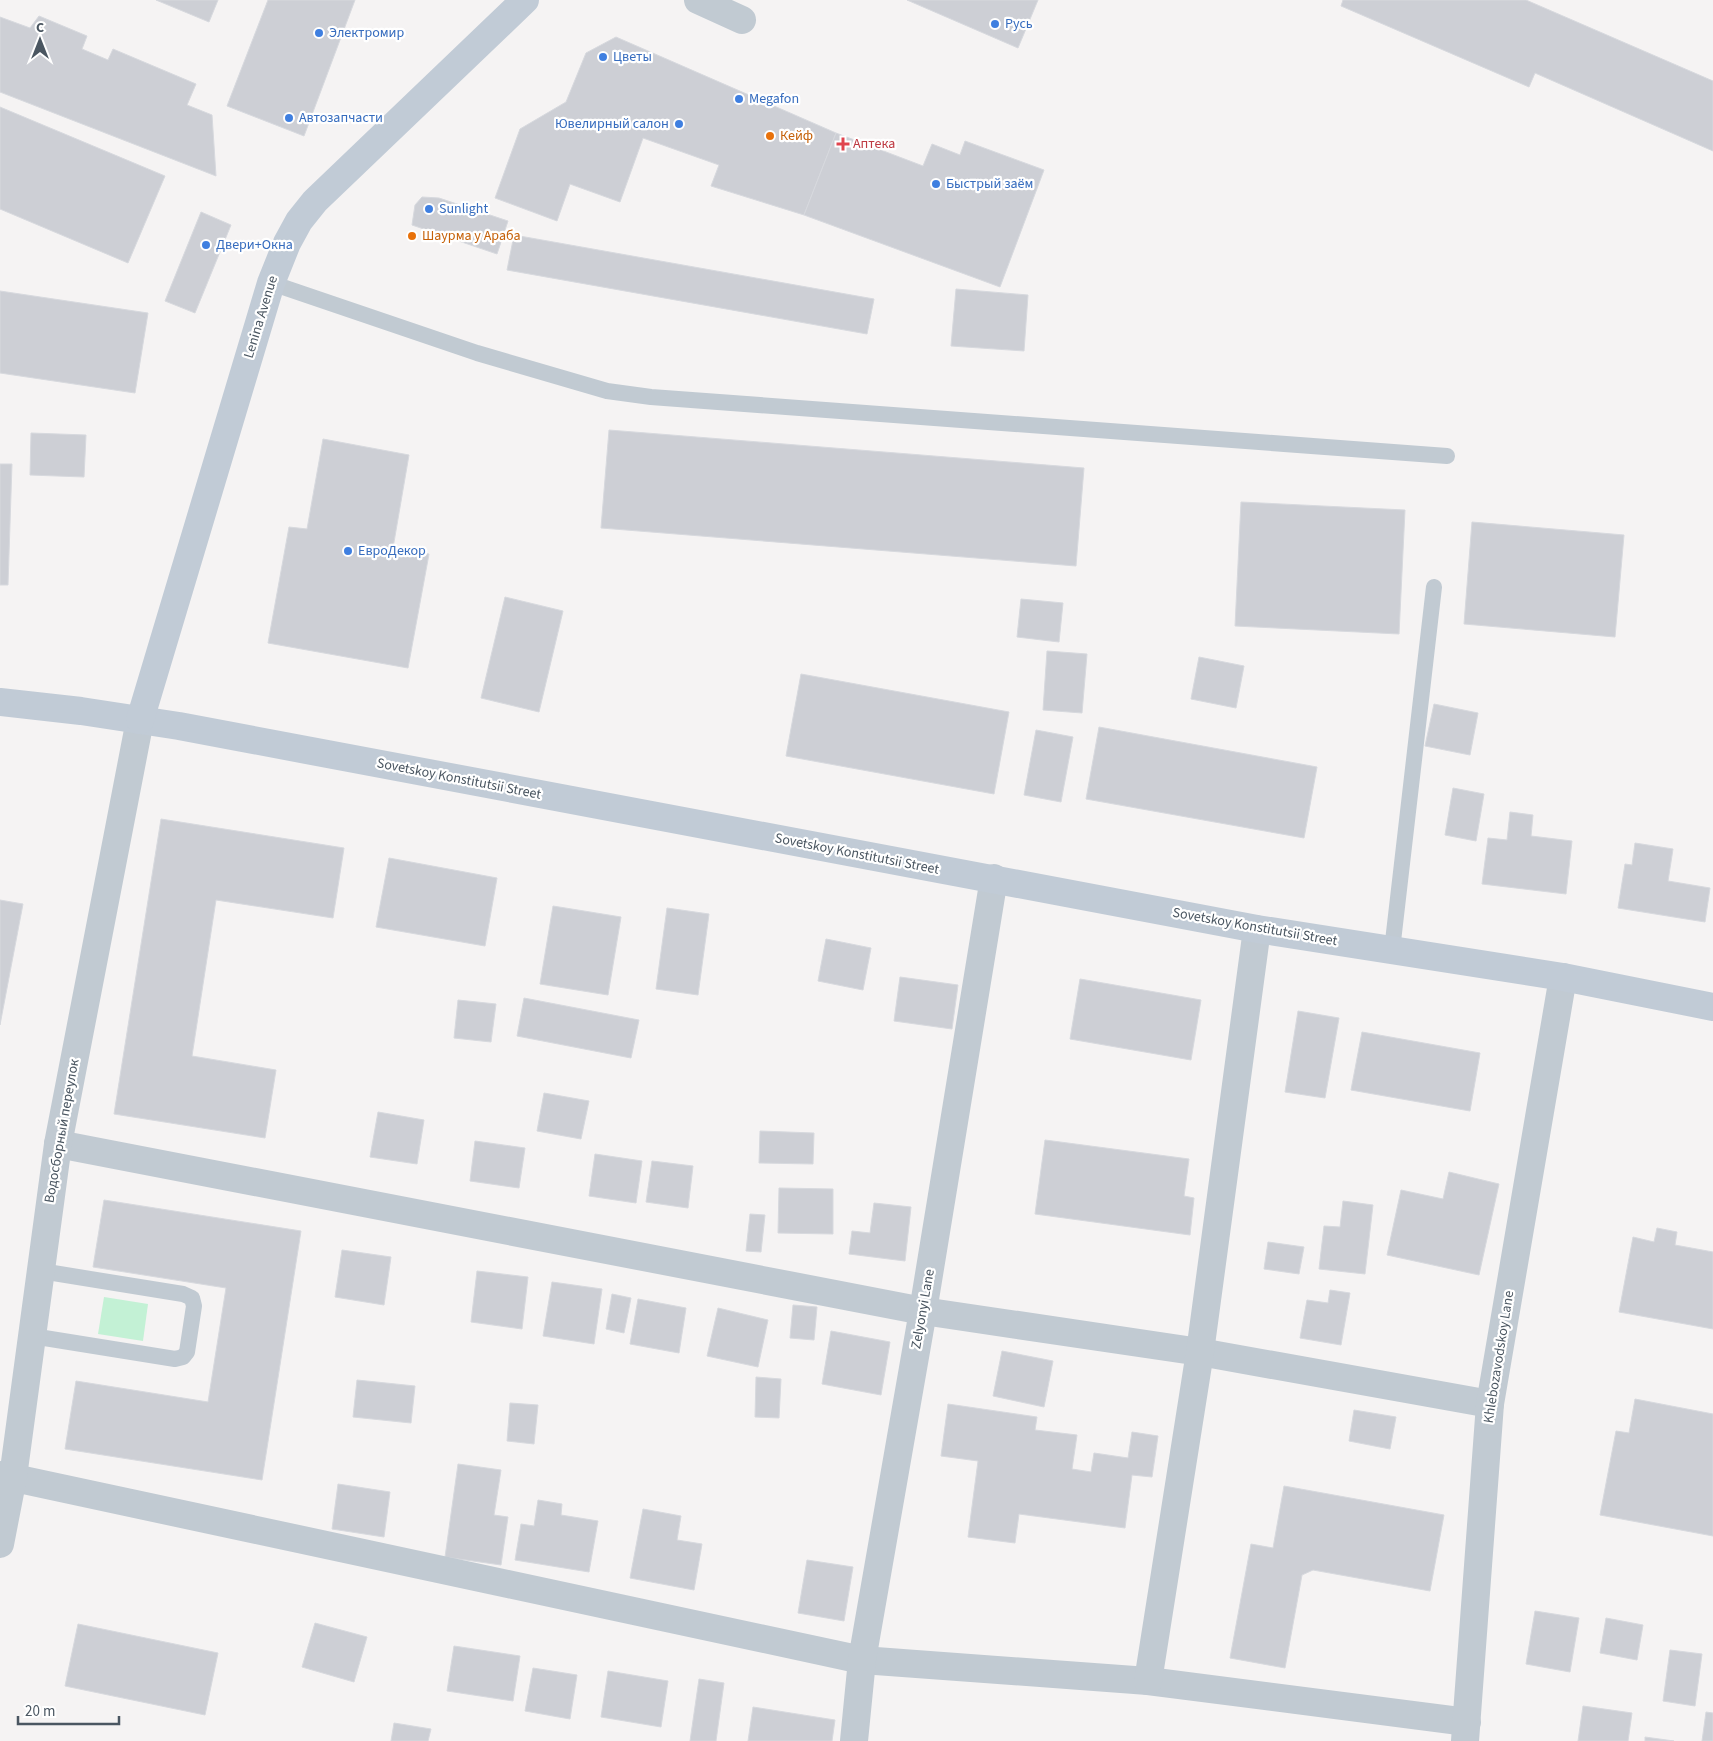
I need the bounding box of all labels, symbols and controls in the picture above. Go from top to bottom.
place label: Русь [1005,14,1033,34]
north arrow [15,15,65,65]
text: С [36,18,44,38]
marker: Русь [989,18,1001,30]
place label: Электромир [329,23,405,43]
marker: Электромир [313,27,325,39]
place label: Цветы [613,47,652,67]
marker: Цветы [597,51,609,63]
place label: Megafon [749,89,799,109]
marker: Megafon [733,93,745,105]
place label: Автозапчасти [299,108,383,128]
marker: Автозапчасти [283,112,295,124]
place label: Ювелирный салон [555,114,669,134]
marker: Ювелирный салон [673,118,685,130]
place label: Кейф [780,126,813,146]
marker: Кейф [764,130,776,142]
place label: Аптека [853,134,895,154]
marker: Аптека [837,138,849,150]
place label: Быстрый заём [946,174,1033,194]
marker: Быстрый заём [930,178,942,190]
place label: Sunlight [439,199,488,219]
marker: Sunlight [423,203,435,215]
place label: Шаурма у Араба [422,226,520,246]
marker: Шаурма у Араба [406,230,418,242]
place label: Двери+Окна [216,235,293,255]
marker: Двери+Окна [200,239,212,251]
street label: Lenina Avenue [239,273,283,361]
place label: ЕвроДекор [358,541,426,561]
marker: ЕвроДекор [342,545,354,557]
street label: Sovetskoy Konstitutsii Street [375,753,543,805]
street label: Sovetskoy Konstitutsii Street [773,828,941,880]
street label: Sovetskoy Konstitutsii Street [1171,903,1339,951]
street label: Водосборный переулок [39,1057,85,1205]
street label: Zelyonyi Lane [906,1267,940,1350]
street label: Khlebozavodskoy Lane [1479,1289,1519,1425]
scale bar [18,1694,119,1726]
text: 20 m [25,1701,55,1722]

